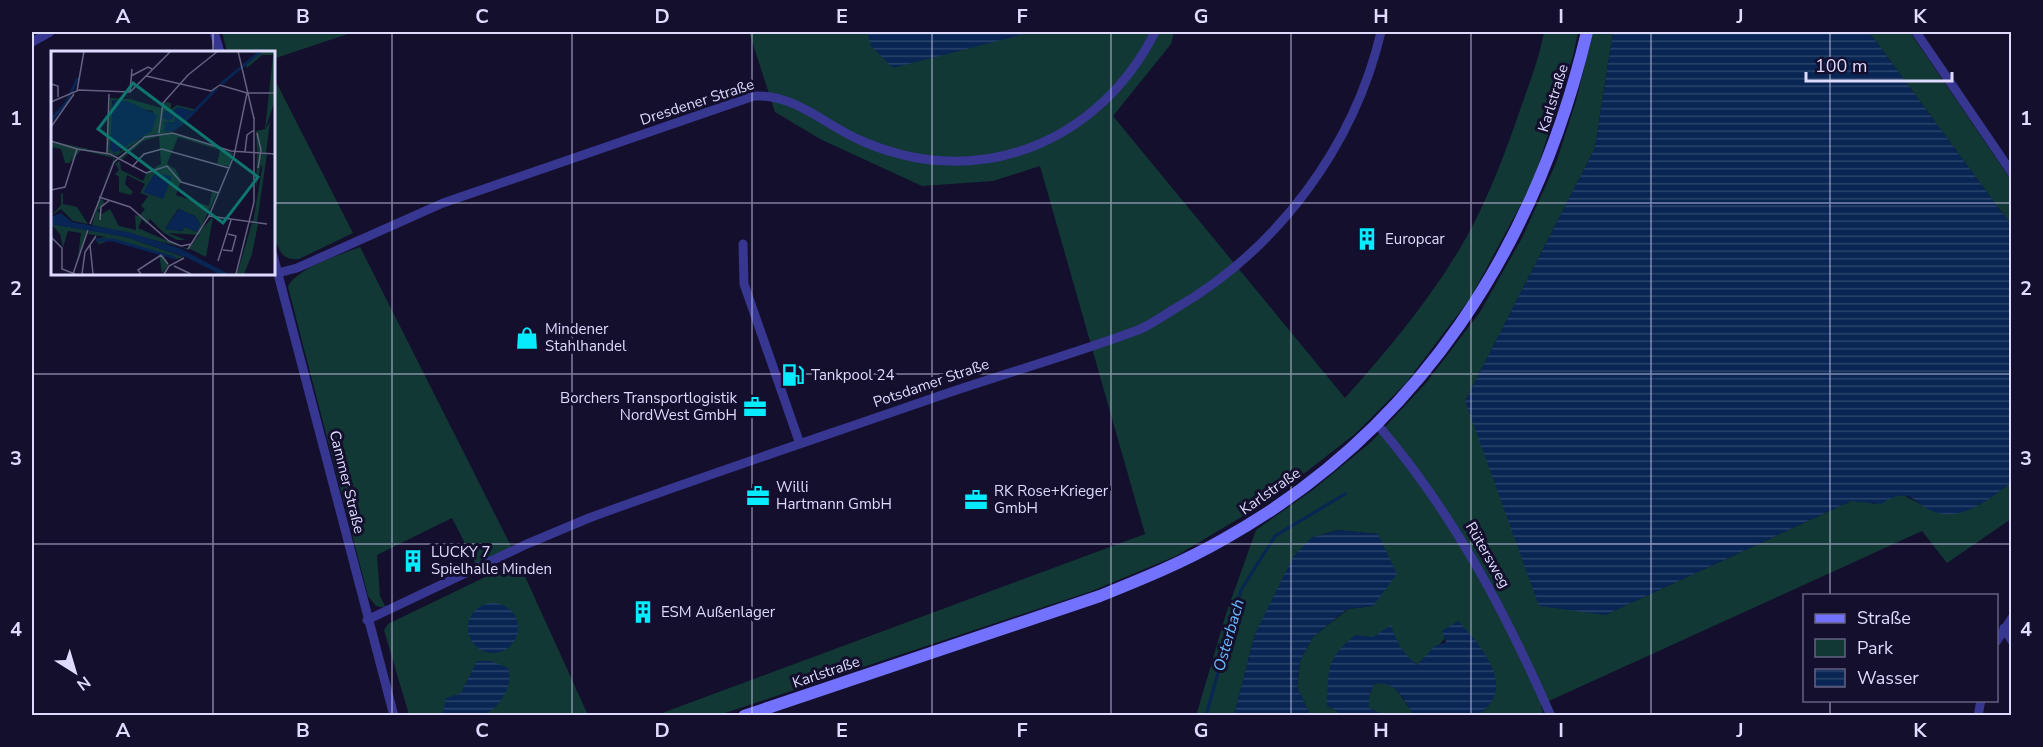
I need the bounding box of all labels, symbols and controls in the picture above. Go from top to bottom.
text: A [116,3,131,30]
text: B [296,3,310,30]
text: C [475,3,489,30]
text: D [654,3,670,30]
text: E [836,3,848,30]
text: F [1016,3,1028,30]
text: G [1194,3,1208,30]
text: H [1373,3,1389,30]
text: I [1558,3,1564,30]
text: J [1735,3,1744,30]
text: K [1913,3,1927,30]
scale bar [1806,45,1952,83]
inset map [51,51,274,274]
text: 100 m [1815,54,1867,78]
street label: Karlstraße [1533,62,1573,134]
street label: Dresdener Straße [637,74,757,130]
text: 1 [10,105,22,132]
text: 1 [2020,105,2032,132]
building icon: Europcar [1354,226,1380,252]
place label: Europcar [1385,229,1445,249]
text: 2 [10,275,22,302]
text: 2 [2020,275,2032,302]
place label: Mindener Stahlhandel [545,319,627,356]
shop icon: Mindener Stahlhandel [514,325,540,351]
street label: Potsdamer Straße [870,354,992,412]
fuel station icon: Tankpool 24 [780,362,806,388]
place label: Tankpool 24 [811,365,895,385]
place label: Borchers Transportlogistik NordWest GmbH [560,388,737,425]
office icon: Borchers Transportlogistik NordWest GmbH [742,394,768,420]
street label: Cammer Straße [325,428,369,536]
text: 3 [10,445,22,472]
text: 3 [2020,445,2032,472]
street label: Karlstraße [1236,463,1304,519]
place label: Willi Hartmann GmbH [776,477,892,514]
place label: RK Rose+Krieger GmbH [994,481,1109,518]
office icon: Willi Hartmann GmbH [745,483,771,509]
office icon: RK Rose+Krieger GmbH [963,487,989,513]
street label: Rütersweg [1461,518,1515,592]
place label: LUCKY 7 Spielhalle Minden [431,542,552,579]
building icon: LUCKY 7 Spielhalle Minden [400,548,426,574]
legend [1803,594,1998,702]
water label: Osterbach [1208,597,1250,674]
building icon: ESM Außenlager [630,599,656,625]
place label: ESM Außenlager [661,602,776,622]
text: Straße [1857,606,1911,630]
text: 4 [10,616,22,643]
text: 4 [2020,616,2032,643]
text: Park [1857,636,1894,660]
north arrow [45,642,105,702]
street label: Karlstraße [790,651,862,693]
text: Wasser [1857,666,1919,690]
text: N [72,671,95,696]
text: A [116,717,131,744]
text: B [296,717,310,744]
text: C [475,717,489,744]
text: D [654,717,670,744]
text: E [836,717,848,744]
text: F [1016,717,1028,744]
text: G [1194,717,1208,744]
text: H [1373,717,1389,744]
text: I [1558,717,1564,744]
text: J [1735,717,1744,744]
text: K [1913,717,1927,744]

